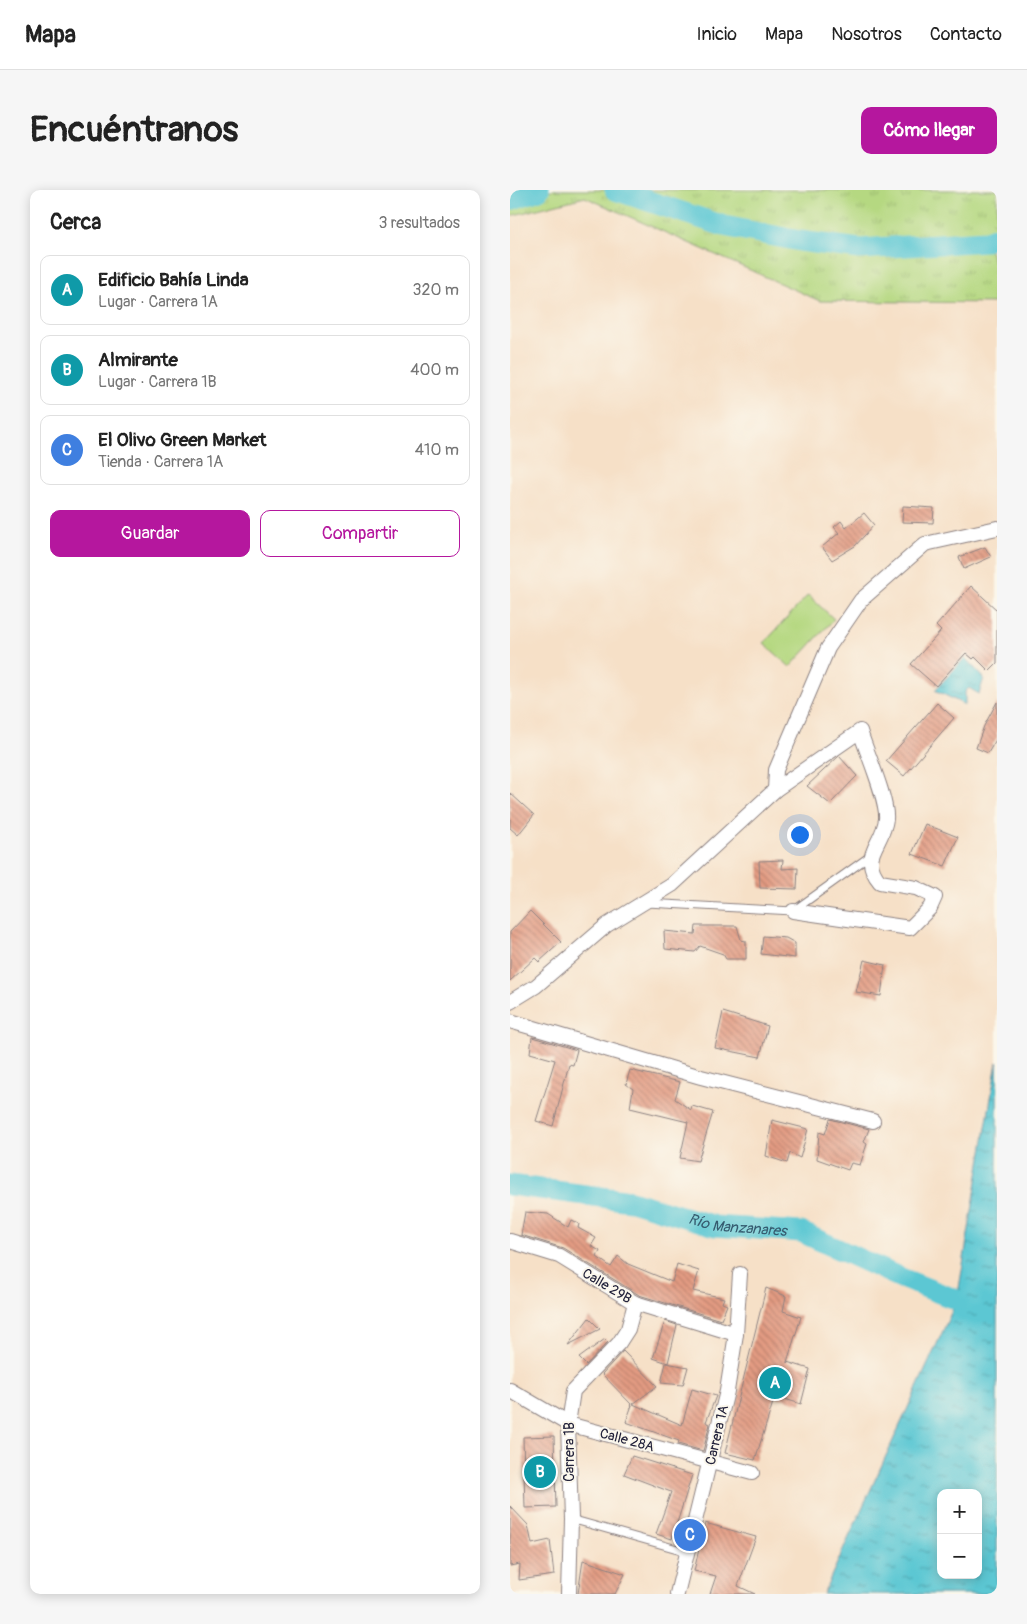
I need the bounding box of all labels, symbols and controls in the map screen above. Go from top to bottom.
text: Mapa [25,20,76,49]
text: Inicio [696,23,737,46]
text: Mapa [765,23,803,46]
text: Nosotros [831,23,902,46]
text: Contacto [930,23,1002,46]
button: Cómo llegar [861,107,997,154]
text: Encuéntranos [30,108,238,152]
text: Cerca [50,209,101,236]
text: 3 resultados [378,213,460,233]
text: Edificio Bahía Linda [98,268,249,292]
text: A [62,280,72,300]
text: 320 m [413,280,459,300]
text: Lugar · Carrera 1A [98,292,218,312]
text: Almirante [98,348,178,372]
text: B [62,360,72,380]
text: 400 m [410,360,459,380]
text: Lugar · Carrera 1B [98,372,217,392]
text: El Olivo Green Market [98,428,266,452]
text: C [62,440,72,460]
text: 410 m [415,440,459,460]
text: Tienda · Carrera 1A [98,452,223,472]
button: Guardar [50,510,250,557]
button: Compartir [260,510,460,557]
your location [787,822,813,848]
water label: Río Manzanares [686,1209,790,1241]
street label: Calle 29B [579,1265,635,1307]
pin: A [759,1364,791,1402]
street label: Carrera 1A [702,1403,732,1467]
street label: Carrera 1B [561,1422,578,1482]
street label: Calle 28A [598,1425,656,1455]
pin: B [524,1453,556,1491]
map controls [937,1489,982,1579]
button: + [937,1489,982,1534]
pin: C [674,1516,706,1554]
button: − [937,1534,982,1579]

